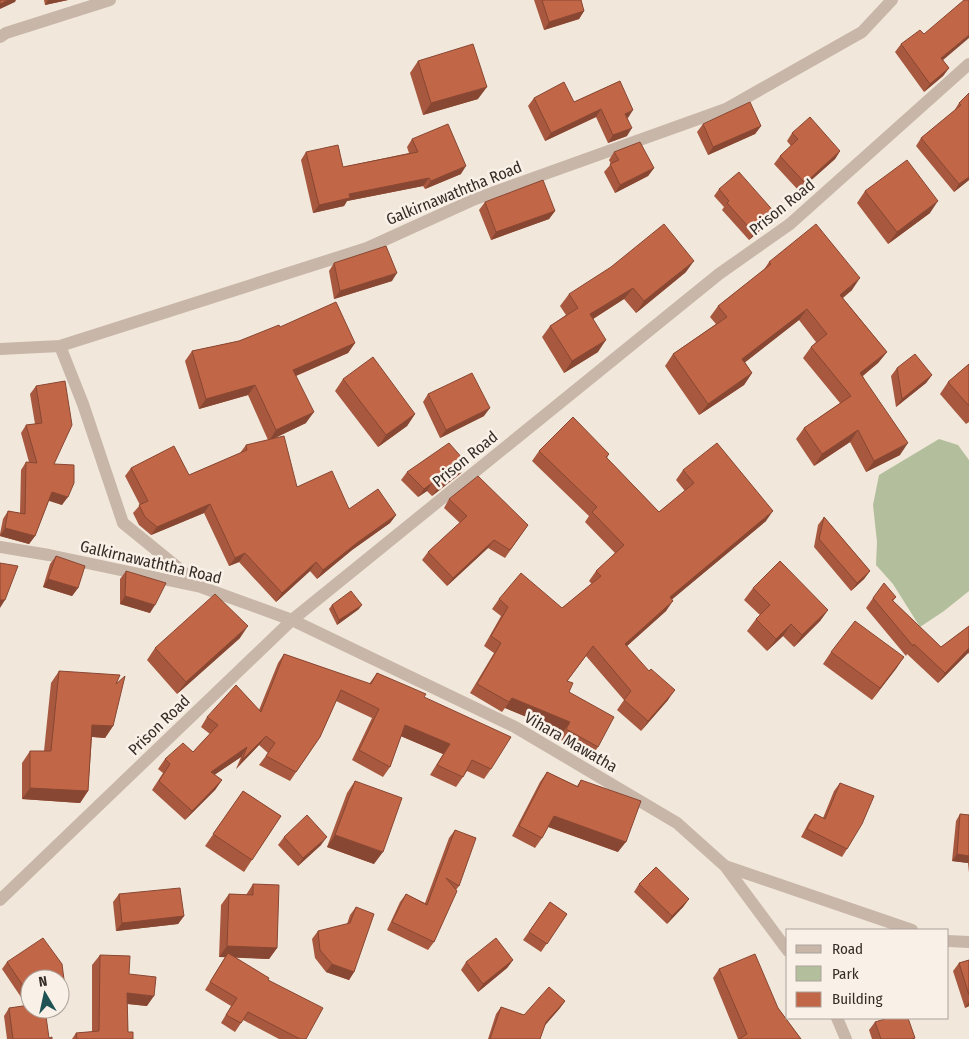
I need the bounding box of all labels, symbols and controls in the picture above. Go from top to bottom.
street label: Galkirnawaththa Road [383,157,525,229]
street label: Prison Road [746,175,818,239]
street label: Prison Road [429,427,501,491]
street label: Galkirnawaththa Road [78,536,224,588]
street label: Prison Road [124,691,194,759]
street label: Vihara Mawatha [521,708,621,776]
legend [786,929,949,1019]
text: Road [832,940,863,958]
text: Park [832,965,859,983]
north arrow [20,969,70,1019]
text: N [38,973,49,991]
text: Building [832,990,883,1008]

